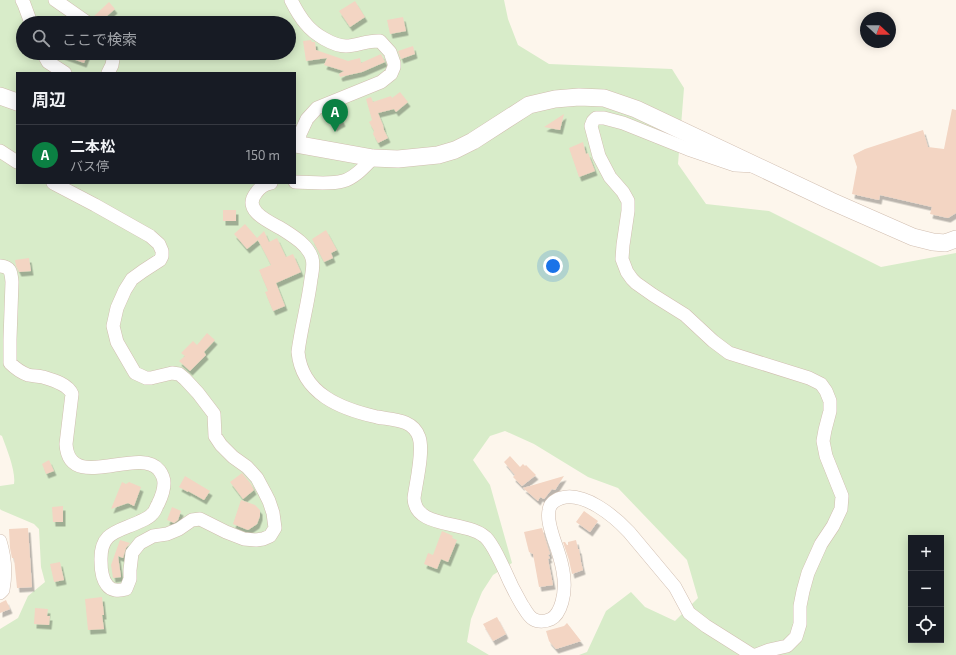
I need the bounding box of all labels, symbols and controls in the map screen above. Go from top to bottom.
north arrow [860,12,896,48]
search box [16,16,296,60]
icon: search [30,27,52,49]
text: ここで検索 [62,30,137,48]
text: 周辺 [32,89,66,109]
pin: A [322,99,348,132]
text: 二本松 [70,137,115,155]
text: A [41,147,49,163]
text: 150 m [246,147,280,163]
text: バス停 [70,158,109,174]
your location [543,256,563,276]
map controls [908,535,944,643]
button: + [908,535,944,571]
button: − [908,571,944,607]
button: locate [908,607,944,643]

